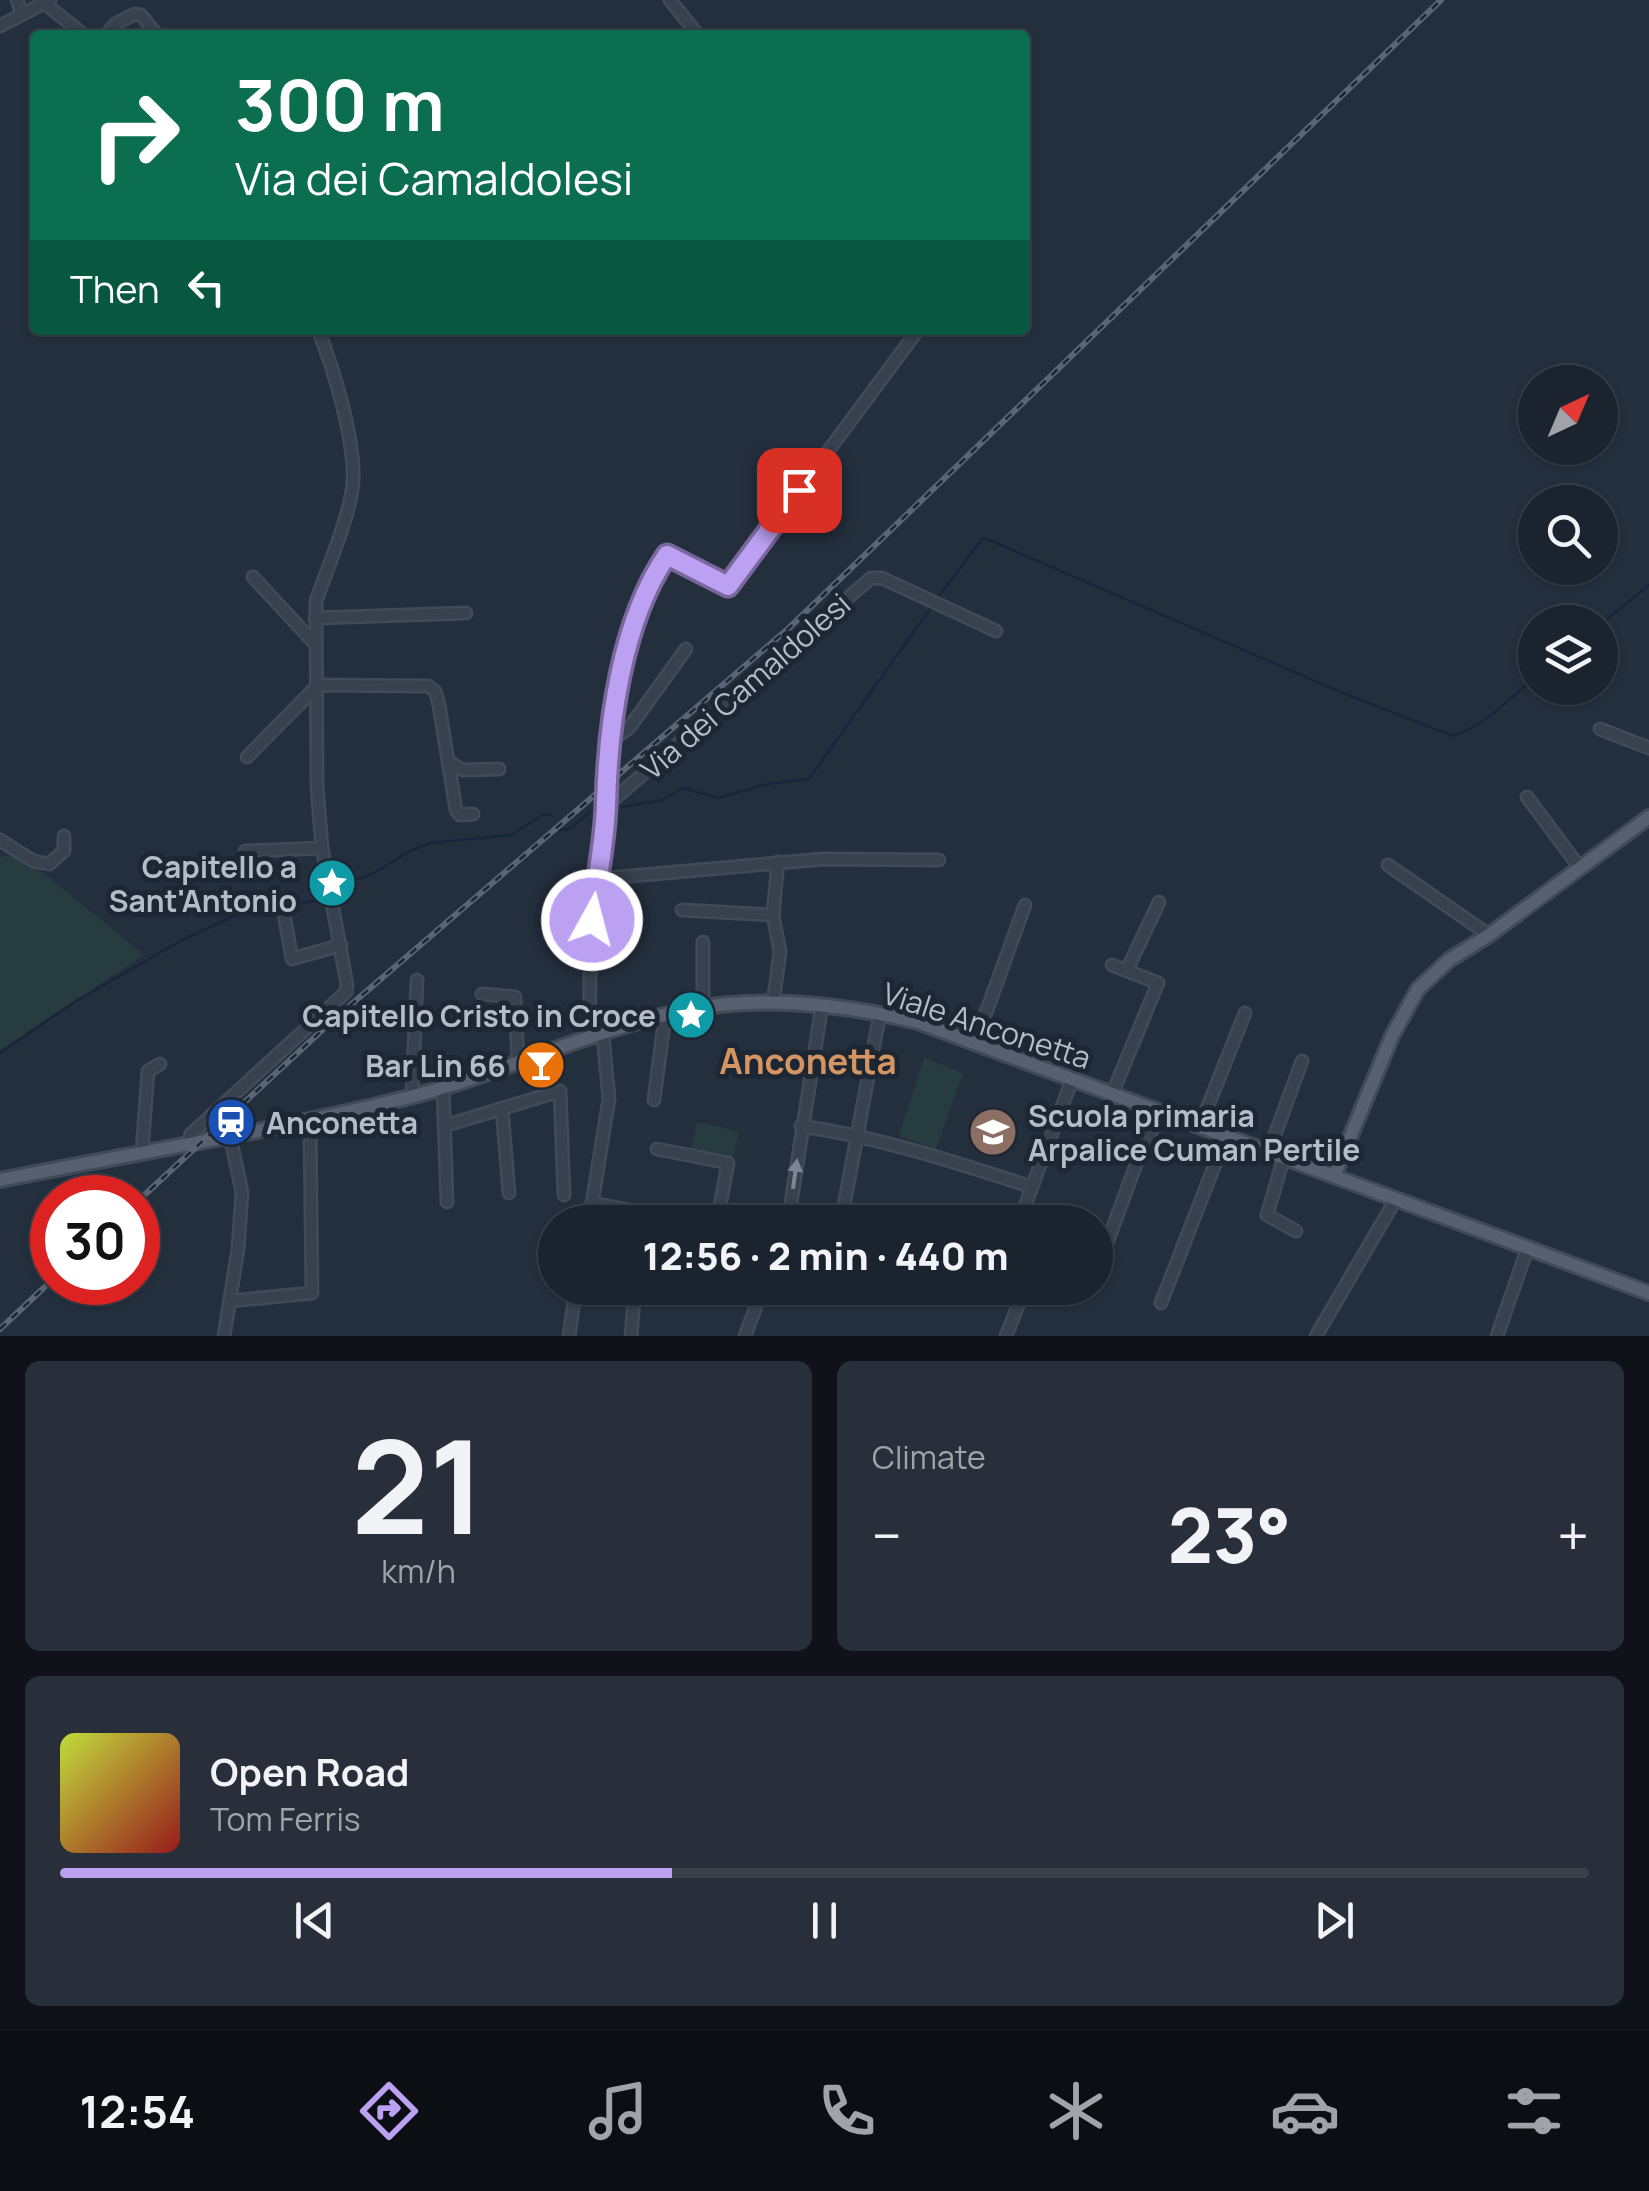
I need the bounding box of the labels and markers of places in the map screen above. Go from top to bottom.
pin [757,448,842,533]
place label: Capitello a Sant'Antonio [109,846,297,921]
place icon: Capitello a Sant'Antonio [306,857,358,909]
place icon: Capitello Cristo in Croce [665,989,717,1041]
place label: Capitello Cristo in Croce [302,995,656,1036]
bar icon: Bar Lin 66 [515,1039,567,1091]
place label: Bar Lin 66 [365,1045,506,1086]
place label: Scuola primaria Arpalice Cuman Pertile [1028,1095,1360,1170]
station icon: Anconetta [205,1096,257,1148]
place label: Anconetta [266,1102,418,1143]
school or university icon: Scuola primaria Arpalice Cuman Pertile [967,1106,1019,1158]

